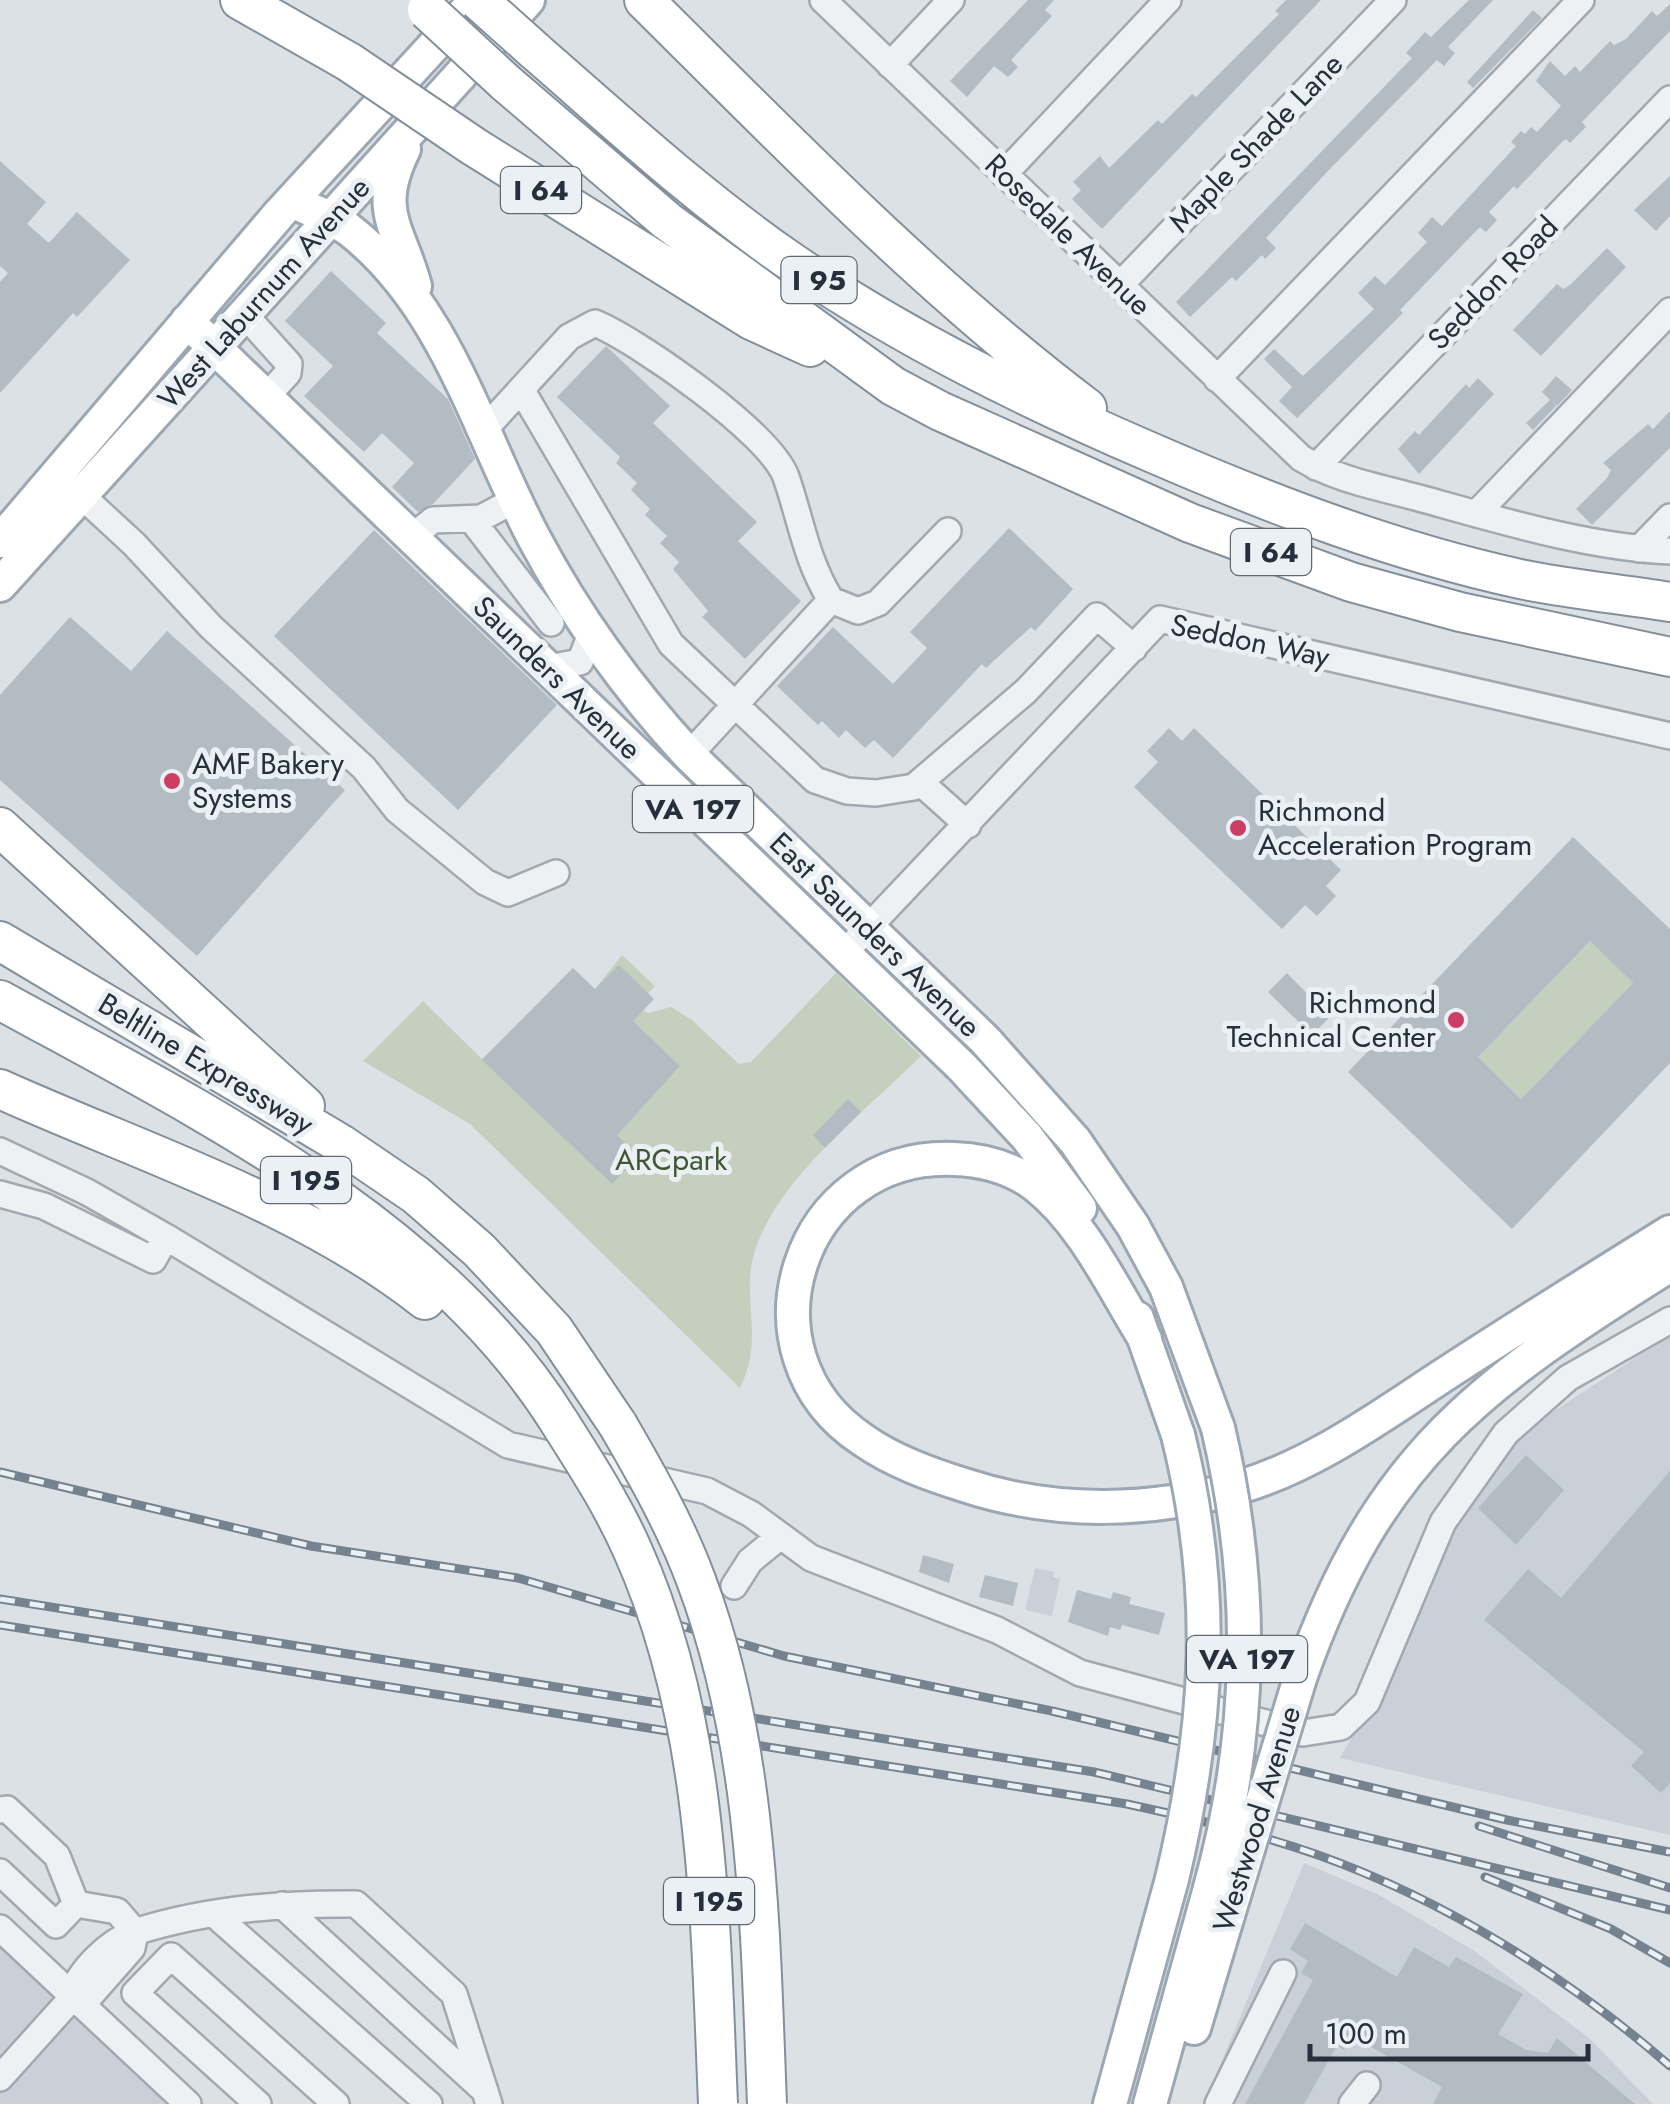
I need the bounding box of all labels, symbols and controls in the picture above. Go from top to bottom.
street label: Maple Shade Lane [1159,43,1353,242]
street label: Rosedale Avenue [975,144,1161,325]
street label: West Laburnum Avenue [147,167,380,418]
road number: I 64 [501,167,581,213]
street label: Seddon Road [1417,206,1568,359]
road number: I 95 [782,257,856,303]
road number: I 64 [1231,529,1311,575]
street label: Saunders Avenue [463,586,651,769]
street label: Seddon Way [1167,603,1334,678]
place label: AMF Bakery Systems [192,742,345,819]
marker: AMF Bakery Systems [161,770,183,792]
road number: VA 197 [633,786,753,832]
place label: Richmond Acceleration Program [1258,789,1532,866]
marker: Richmond Acceleration Program [1227,817,1249,839]
street label: East Saunders Avenue [760,822,991,1047]
place label: Richmond Technical Center [1227,981,1437,1058]
street label: Beltline Expressway [90,982,323,1145]
marker: Richmond Technical Center [1445,1009,1467,1031]
park label: ARCpark [615,1138,728,1181]
road number: I 195 [261,1157,351,1203]
road number: VA 197 [1187,1636,1307,1682]
street label: Westwood Avenue [1202,1701,1311,1937]
road number: I 195 [664,1878,754,1924]
scale bar [1310,1999,1588,2061]
text: 100 m [1325,2012,1407,2055]

